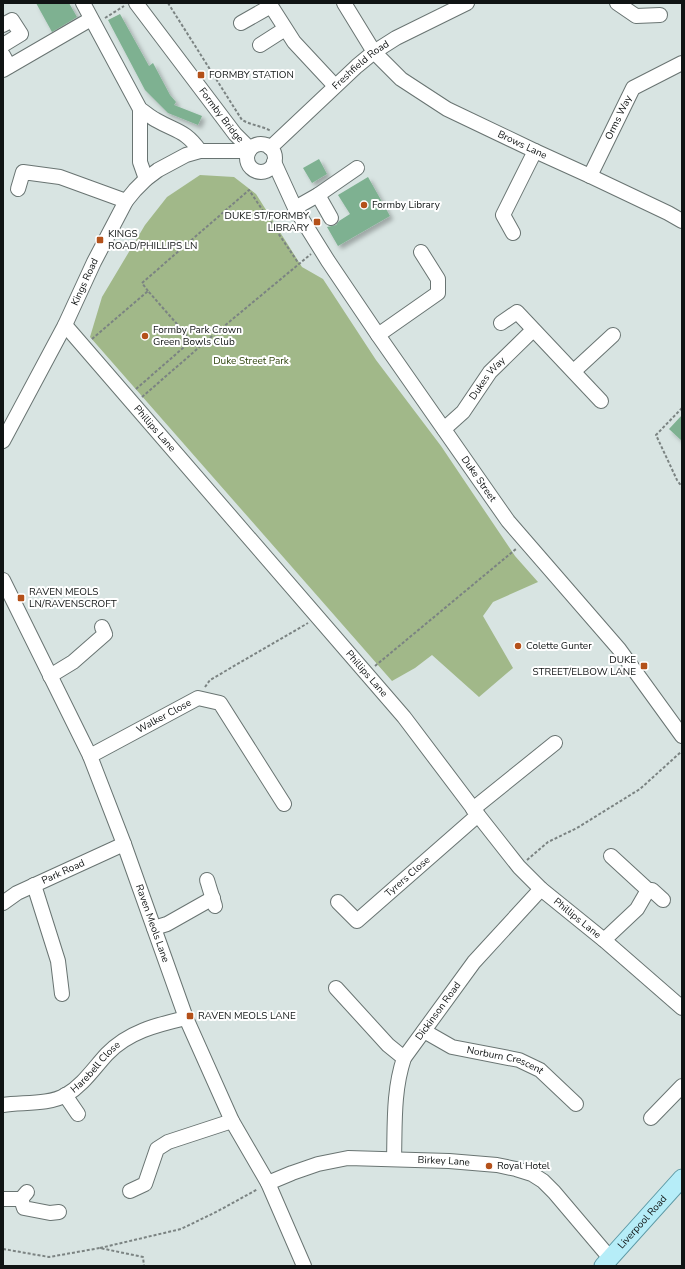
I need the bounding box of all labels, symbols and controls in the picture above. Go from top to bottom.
street label: Freshfield Road [329,37,392,93]
place label: FORMBY STATION [209,68,294,82]
marker: FORMBY STATION [196,70,206,80]
street label: Formby Bridge [195,85,247,146]
street label: Orms Way [602,92,636,142]
street label: Brows Lane [495,127,549,163]
place label: Formby Library [372,198,441,212]
marker: Formby Library [359,200,369,210]
place label: DUKE ST/FORMBY LIBRARY [224,209,310,235]
marker: DUKE ST/FORMBY LIBRARY [312,217,322,227]
place label: KINGS ROAD/PHILLIPS LN [108,227,197,253]
marker: KINGS ROAD/PHILLIPS LN [95,235,105,245]
street label: Kings Road [68,255,102,308]
place label: Formby Park Crown Green Bowls Club [153,323,242,349]
marker: Formby Park Crown Green Bowls Club [140,331,150,341]
street label: Dukes Way [466,353,509,403]
park label: Duke Street Park [213,354,290,368]
street label: Phillips Lane [130,402,179,455]
street label: Duke Street [458,453,500,505]
place label: RAVEN MEOLS LN/RAVENSCROFT [29,585,117,611]
marker: RAVEN MEOLS LN/RAVENSCROFT [16,593,26,603]
place label: Colette Gunter [526,639,592,653]
marker: Colette Gunter [513,641,523,651]
street label: Phillips Lane [342,647,391,700]
place label: DUKE STREET/ELBOW LANE [533,653,636,679]
marker: DUKE STREET/ELBOW LANE [639,661,649,671]
street label: Walker Close [134,696,194,737]
street label: Tyrers Close [382,853,433,900]
street label: Park Road [39,856,87,888]
street label: Raven Meols Lane [132,882,173,964]
street label: Phillips Lane [550,895,604,942]
street label: Dickinson Road [412,979,464,1043]
place label: RAVEN MEOLS LANE [198,1009,296,1023]
marker: RAVEN MEOLS LANE [185,1011,195,1021]
street label: Harebell Close [68,1038,123,1096]
street label: Norburn Crescent [465,1043,547,1077]
street label: Birkey Lane [417,1153,471,1170]
place label: Royal Hotel [497,1159,550,1173]
marker: Royal Hotel [484,1161,494,1171]
street label: Liverpool Road [615,1192,670,1252]

